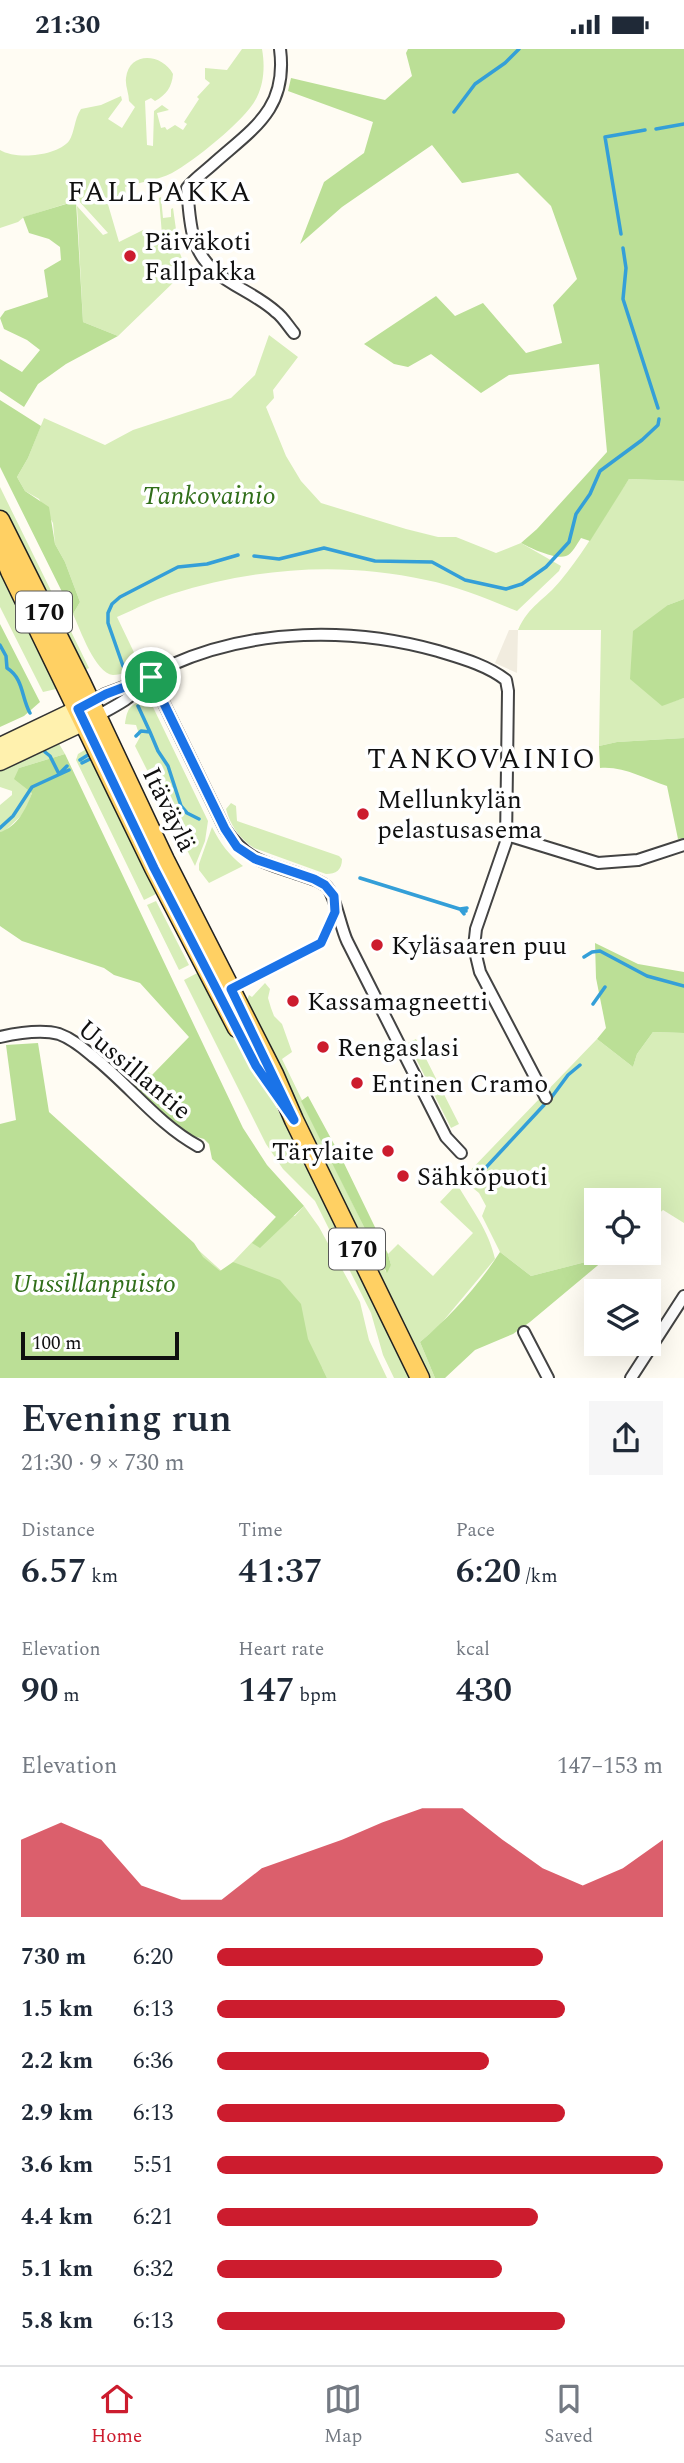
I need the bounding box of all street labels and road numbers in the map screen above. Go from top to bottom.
road number: 170 [16,591,72,633]
street label: Itäväylä [131,760,207,859]
street label: Uussillantie [68,1010,200,1130]
road number: 170 [329,1229,385,1269]

